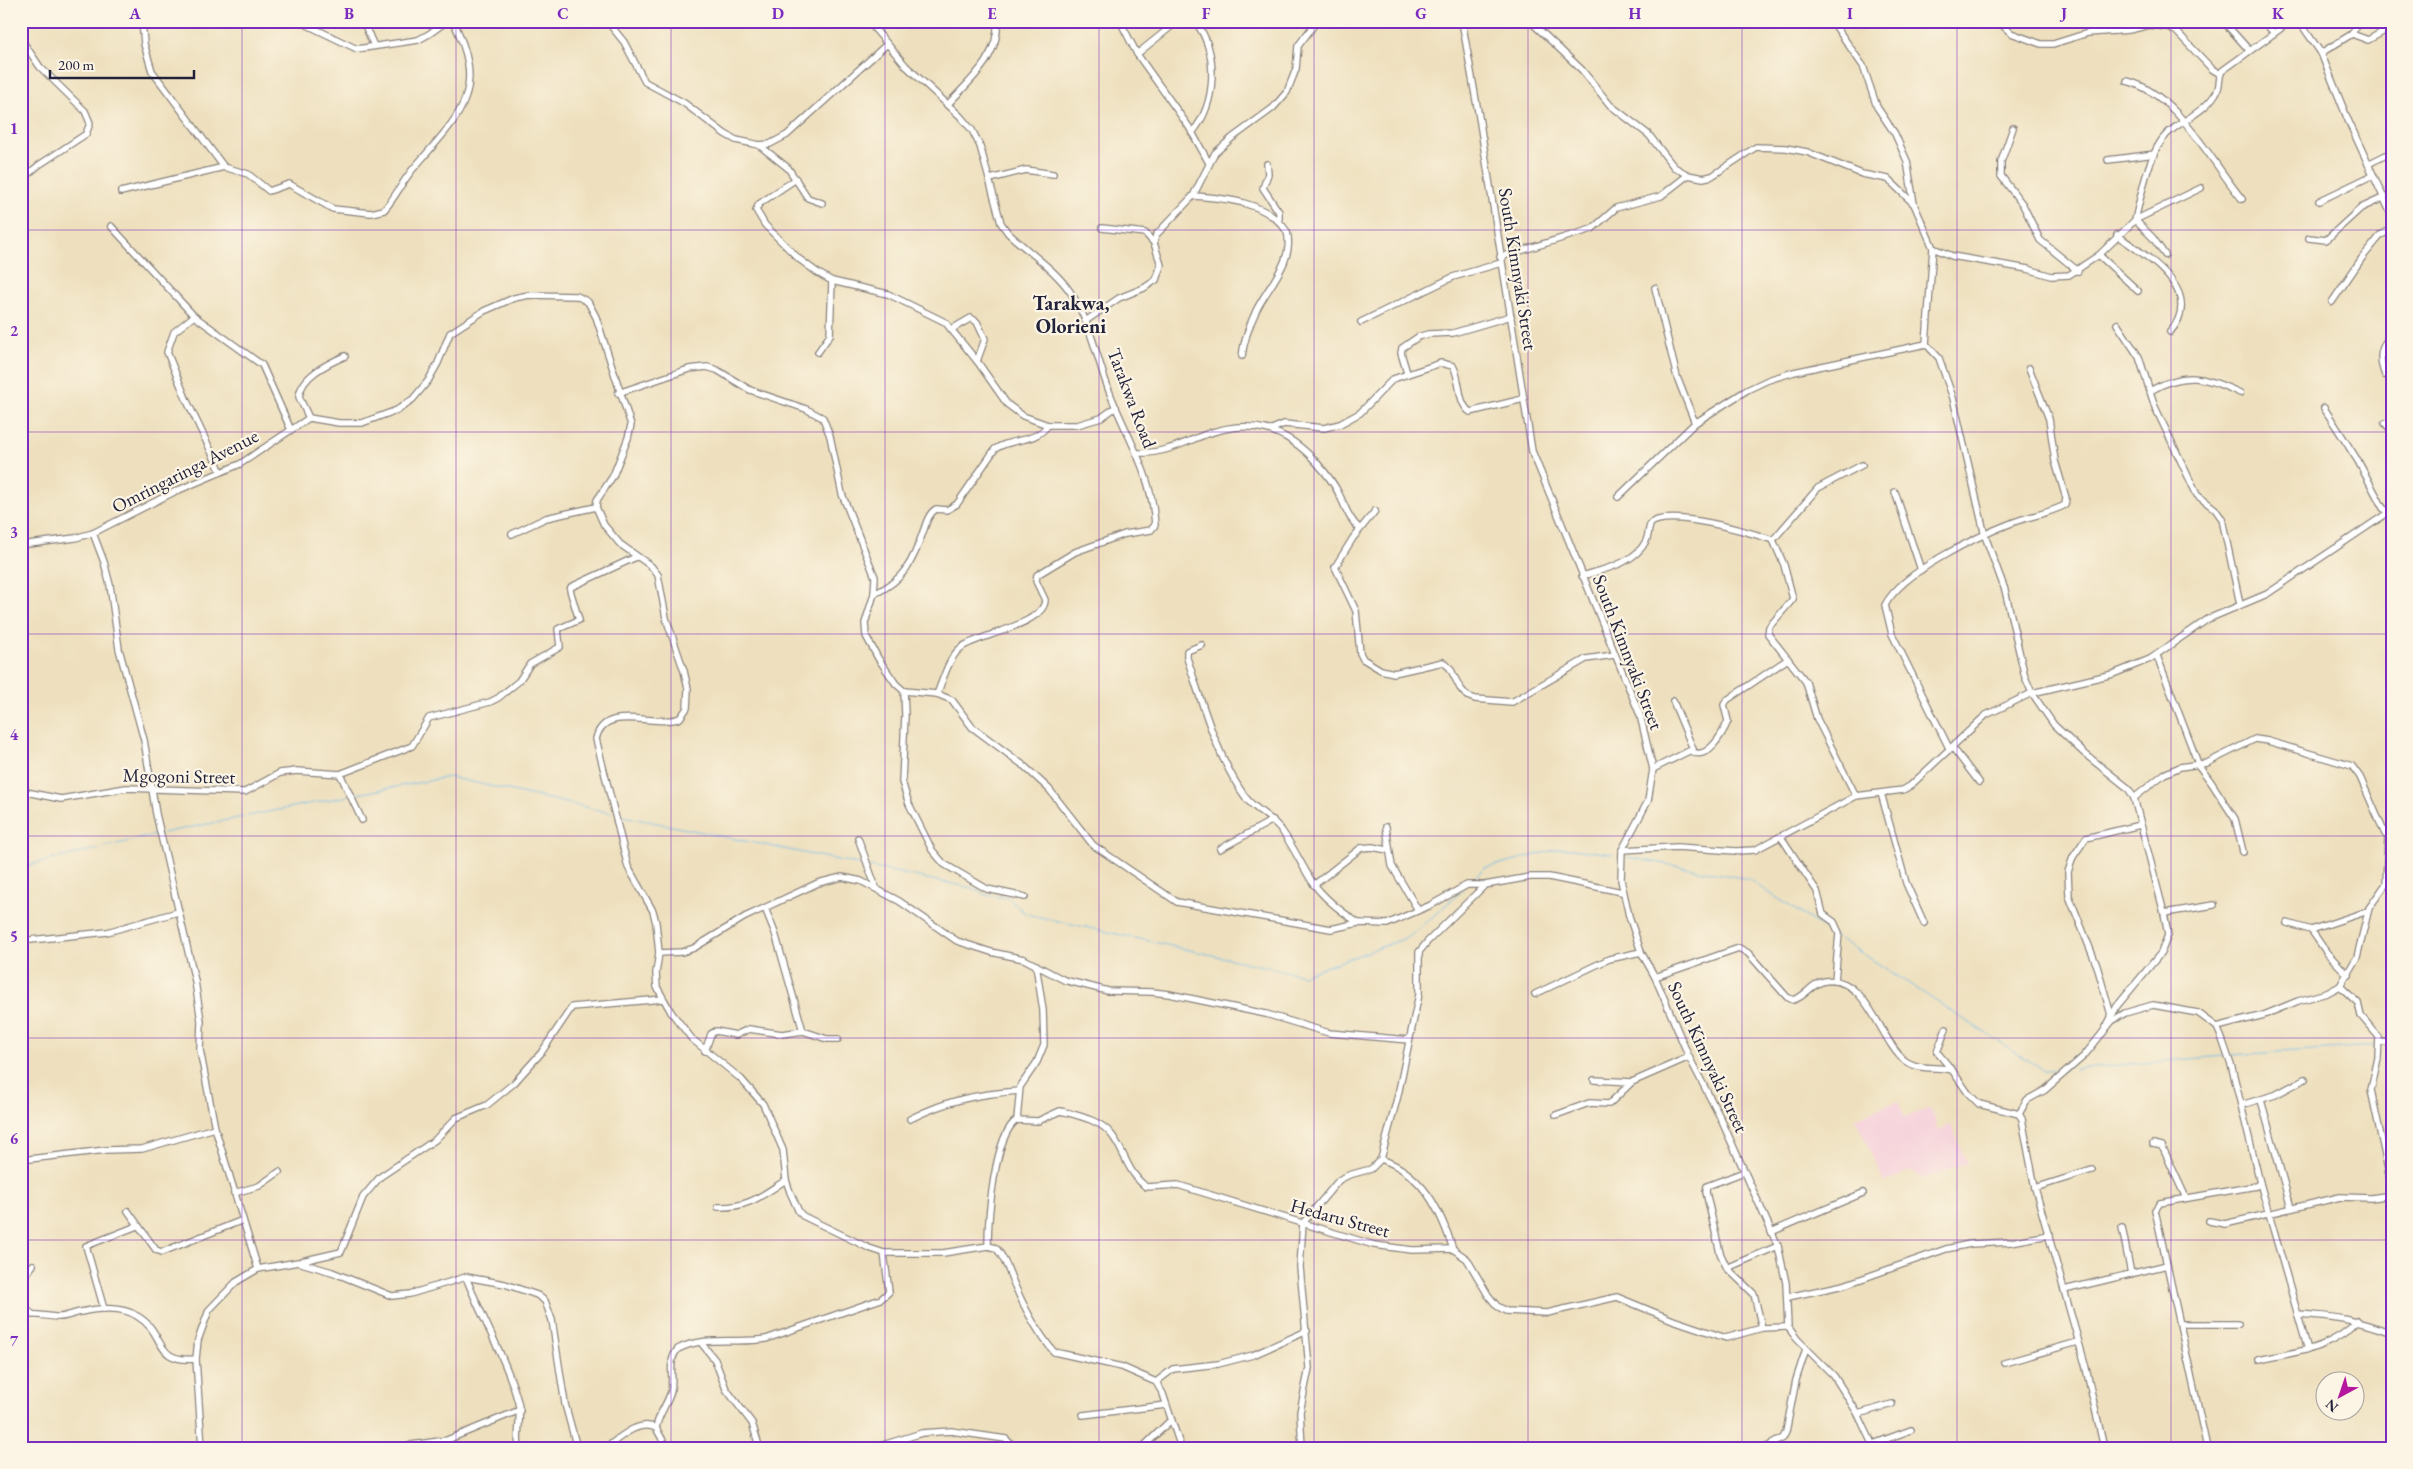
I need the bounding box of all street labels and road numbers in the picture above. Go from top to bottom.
street label: South Kimnyaki Street [1493,186,1543,352]
street label: Tarakwa Road [1102,344,1163,452]
street label: Omringaringa Avenue [107,423,263,519]
street label: South Kimnyaki Street [1587,571,1669,733]
street label: Mgogoni Street [122,763,236,789]
street label: South Kimnyaki Street [1662,977,1754,1137]
street label: Hedaru Street [1288,1193,1392,1243]

